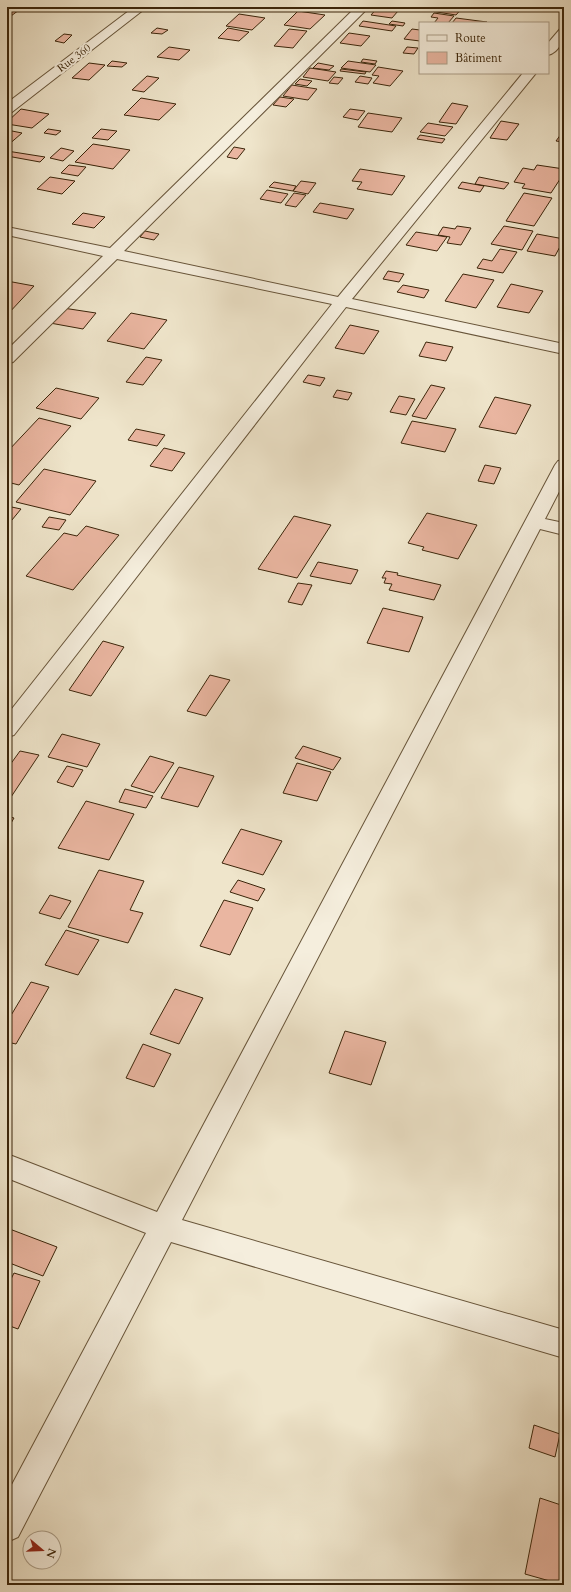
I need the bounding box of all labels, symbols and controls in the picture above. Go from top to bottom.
legend [419,22,549,74]
text: Route [455,30,486,46]
street label: Rue 360 [54,40,94,76]
text: Bâtiment [455,50,502,66]
north arrow [22,1530,62,1570]
text: N [42,1546,60,1560]

